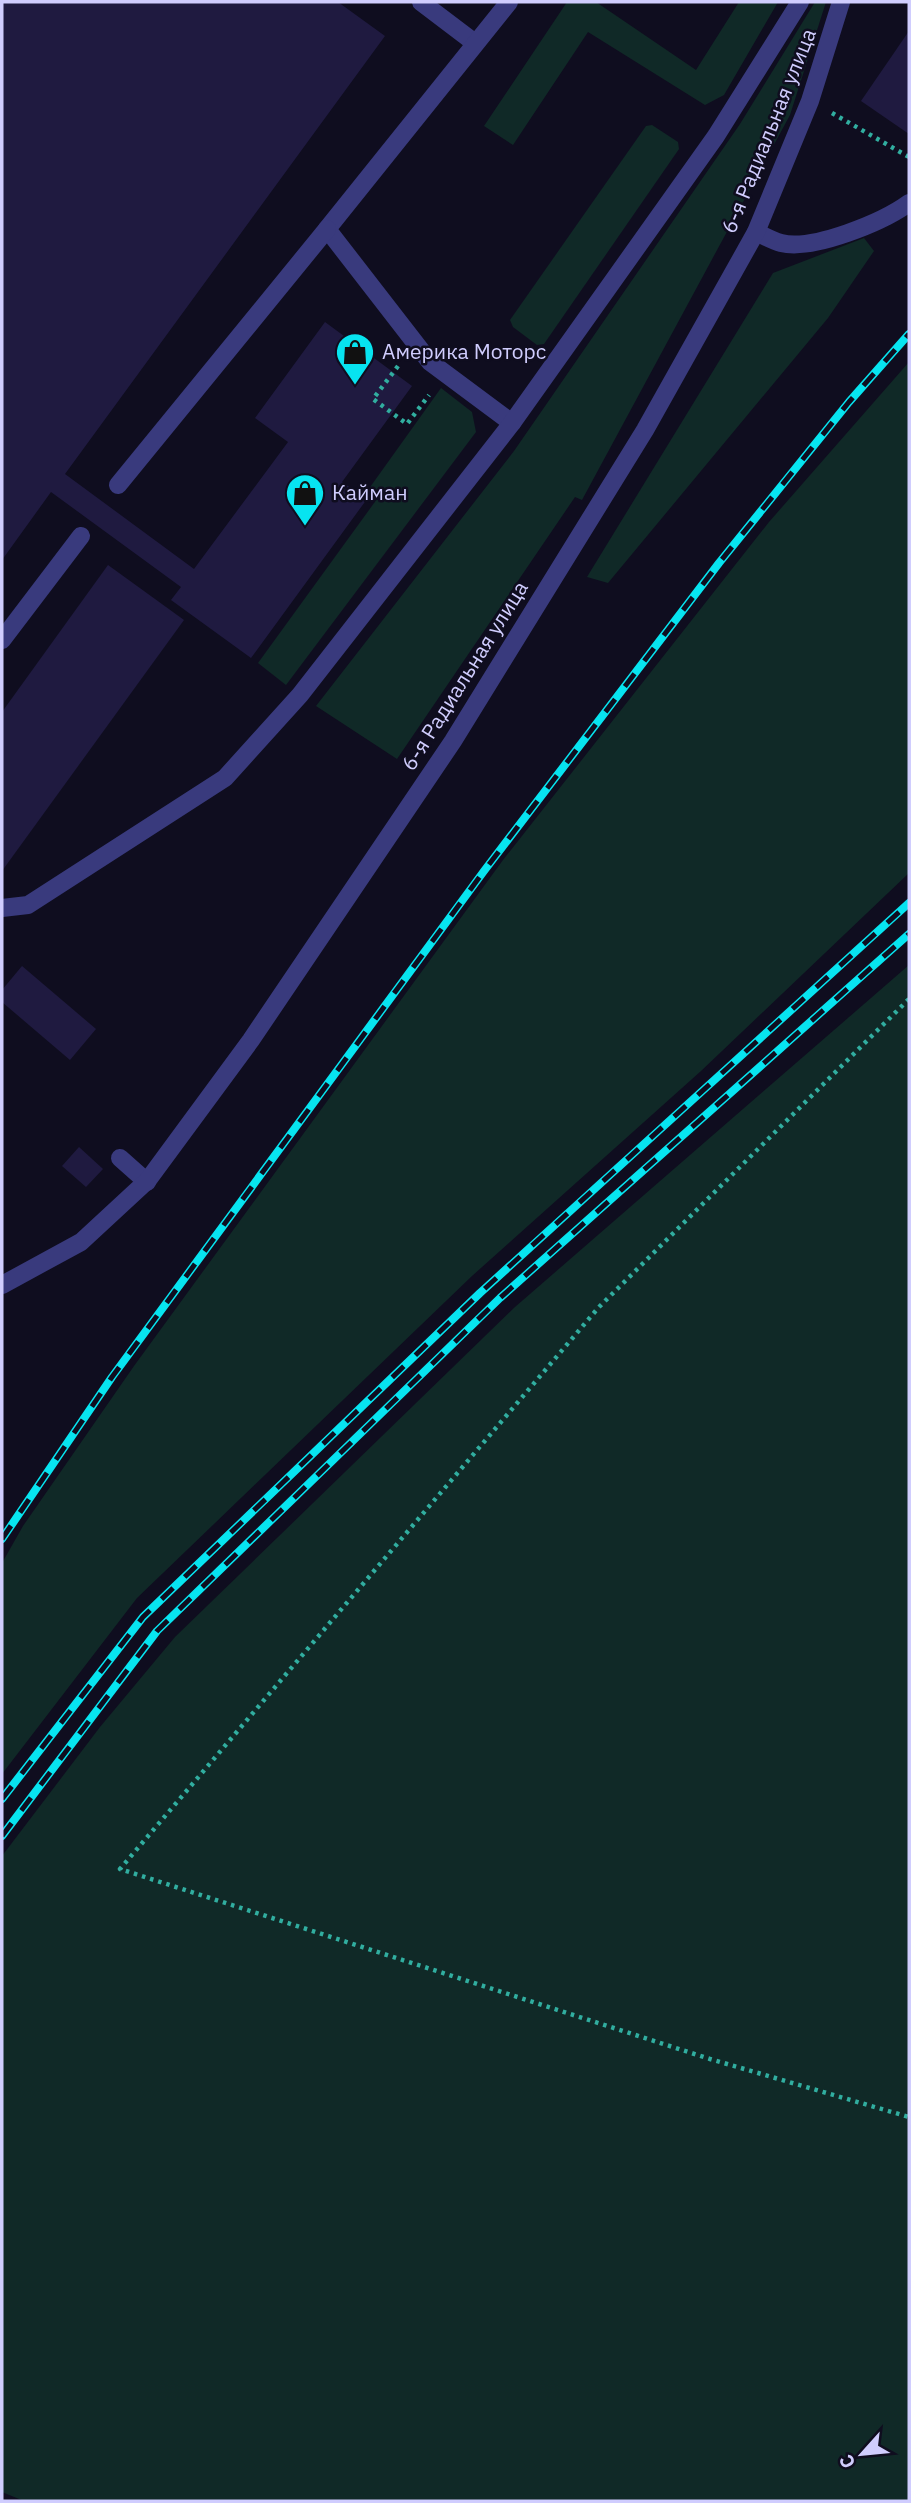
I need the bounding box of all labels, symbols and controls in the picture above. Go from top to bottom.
street label: 6-я Радиальная улица [714,24,822,237]
shop icon: Америка Моторс [334,331,376,386]
place label: Америка Моторс [382,337,546,365]
shop icon: Кайман [284,472,326,527]
place label: Кайман [332,478,408,506]
street label: 6-я Радиальная улица [394,575,534,775]
north arrow [827,2419,897,2489]
text: С [833,2451,860,2473]

